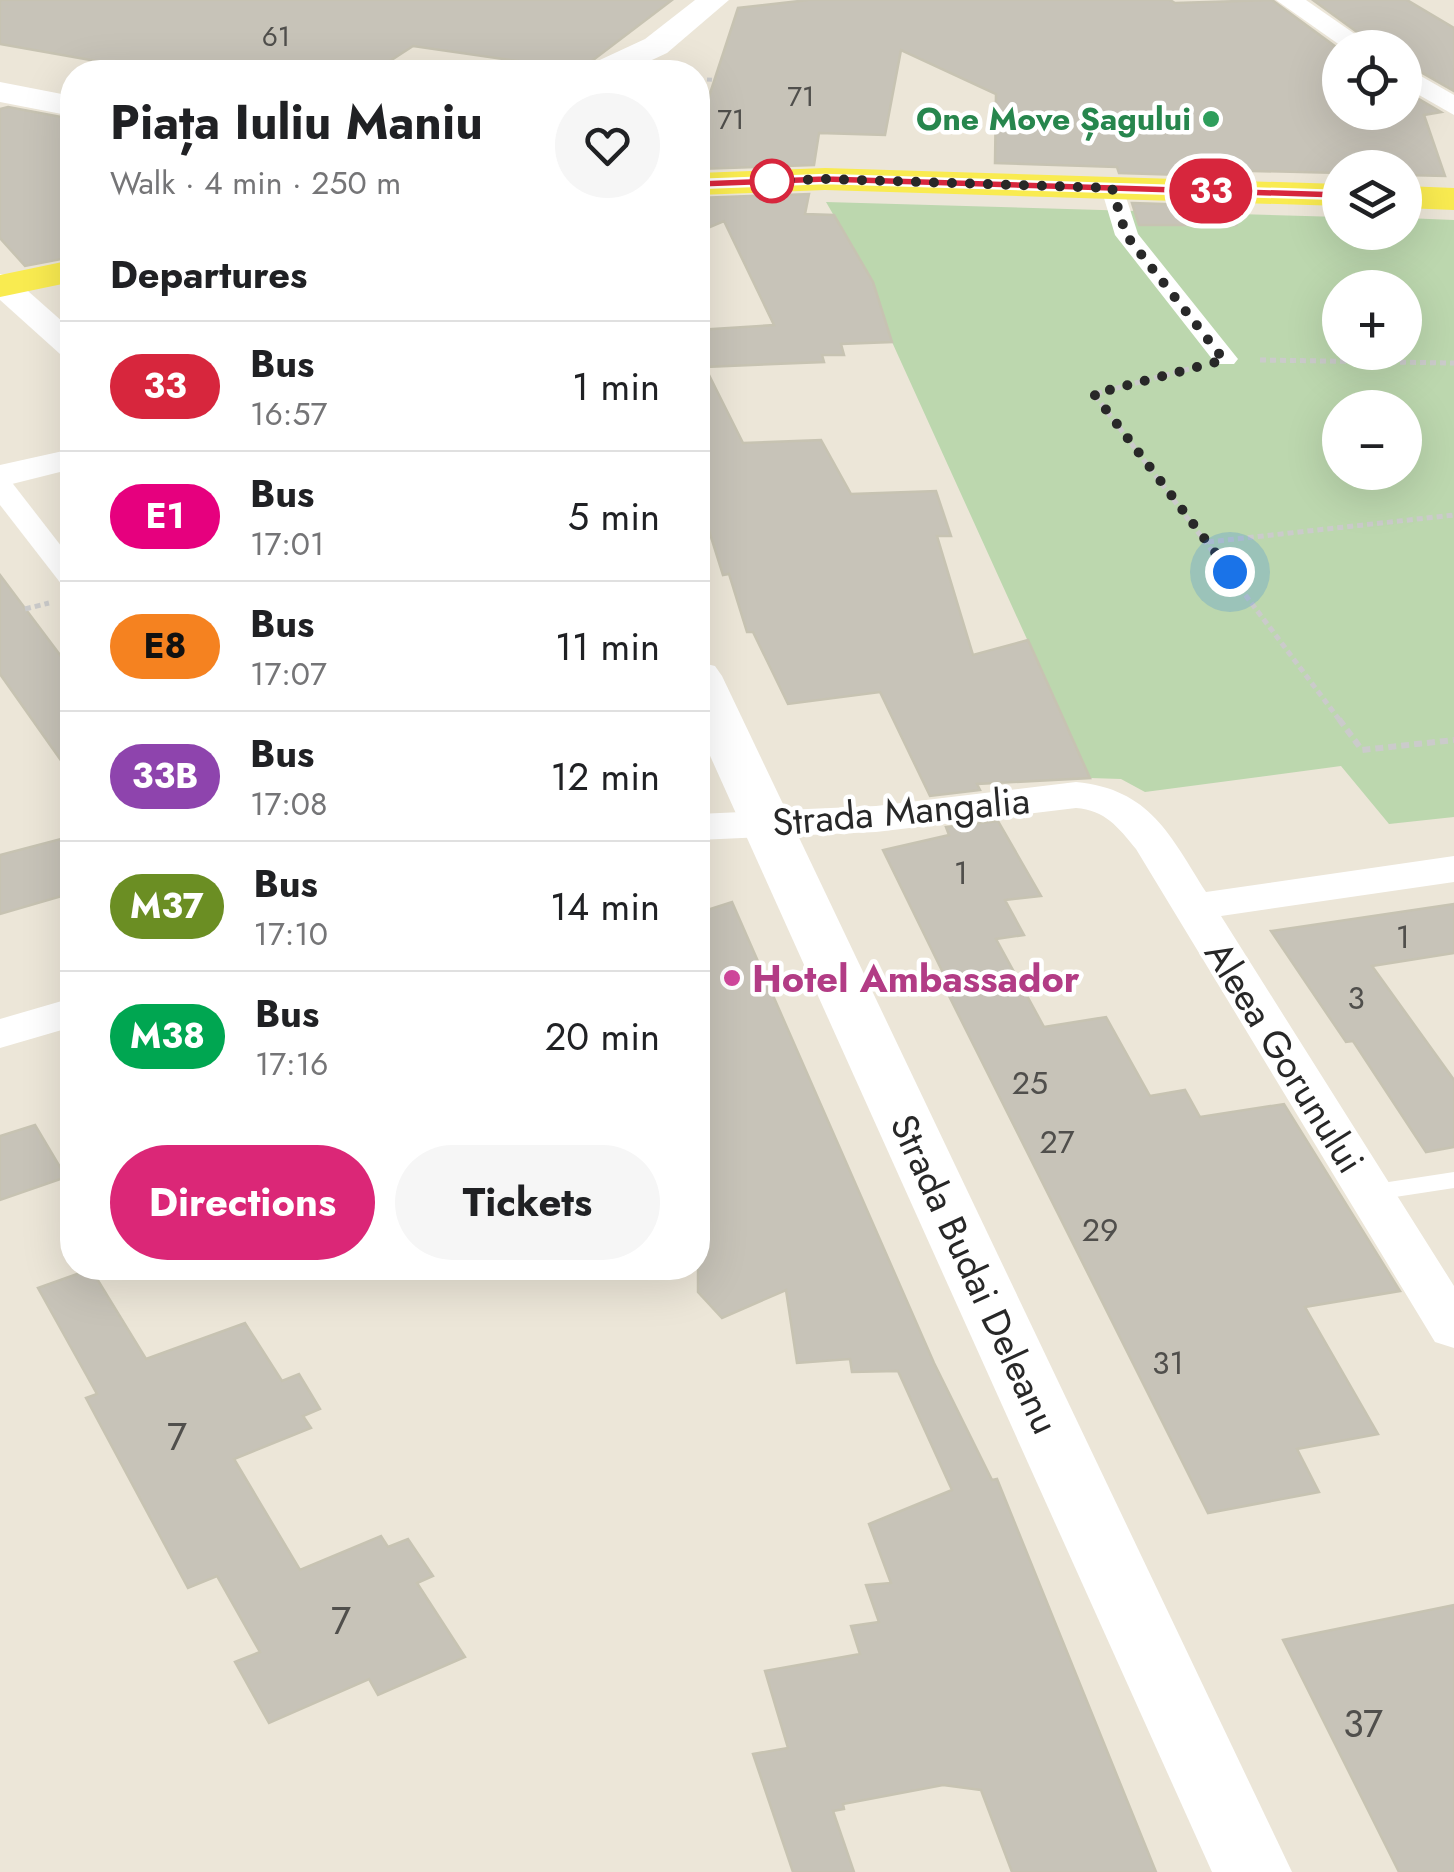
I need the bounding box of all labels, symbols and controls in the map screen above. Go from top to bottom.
house number: 61 [262,16,290,57]
map controls [1322,30,1422,490]
button: locate [1322,30,1422,130]
house number: 71 [787,76,815,117]
text: Piața Iuliu Maniu [110,88,483,157]
button: heart [555,93,660,198]
place label: One Move Șagului [916,96,1191,142]
house number: 71 [717,99,745,140]
marker: One Move Șagului [1200,108,1222,130]
button: layers [1322,150,1422,250]
line badge: 33 [1166,158,1256,224]
text: Walk · 4 min · 250 m [110,160,401,206]
unlabelled marker [751,160,793,202]
text: 33 [1189,166,1233,216]
text: Departures [110,247,307,302]
button: + [1322,270,1422,370]
text: Bus [250,336,314,391]
text: 1 min [572,359,660,414]
text: 33 [143,361,187,411]
button: − [1322,390,1422,490]
text: 16:57 [250,391,327,437]
text: Bus [250,466,314,521]
text: 5 min [568,489,660,544]
text: E1 [146,491,184,541]
text: 17:01 [250,521,324,567]
your location [1205,547,1255,597]
text: Bus [250,596,314,651]
text: 11 min [555,619,660,674]
text: E8 [143,621,187,671]
text: 17:07 [250,651,327,697]
text: Bus [250,726,314,781]
text: 12 min [550,749,660,804]
text: 33B [132,751,198,801]
street label: Strada Mangalia [770,772,1032,850]
text: 17:08 [250,781,327,827]
house number: 1 [954,850,968,896]
text: Bus [254,856,318,911]
text: 14 min [550,879,660,934]
text: M37 [130,881,204,931]
text: 17:10 [254,911,328,957]
house number: 1 [1396,914,1410,960]
street label: Aleea Gorunului [1192,930,1378,1184]
place label: Hotel Ambassador [752,951,1080,1006]
marker: Hotel Ambassador [721,967,743,989]
house number: 3 [1347,975,1365,1021]
text: Bus [255,986,319,1041]
text: 20 min [545,1009,660,1064]
text: M38 [130,1011,205,1061]
text: 17:16 [255,1041,329,1087]
house number: 25 [1012,1060,1048,1106]
street label: Strada Budai Deleanu [877,1105,1073,1443]
house number: 27 [1039,1119,1075,1165]
button: Directions [110,1145,375,1260]
button: Tickets [395,1145,660,1260]
house number: 29 [1082,1207,1118,1253]
house number: 31 [1152,1340,1184,1386]
house number: 7 [167,1409,187,1464]
house number: 7 [331,1593,351,1648]
house number: 37 [1343,1696,1383,1751]

